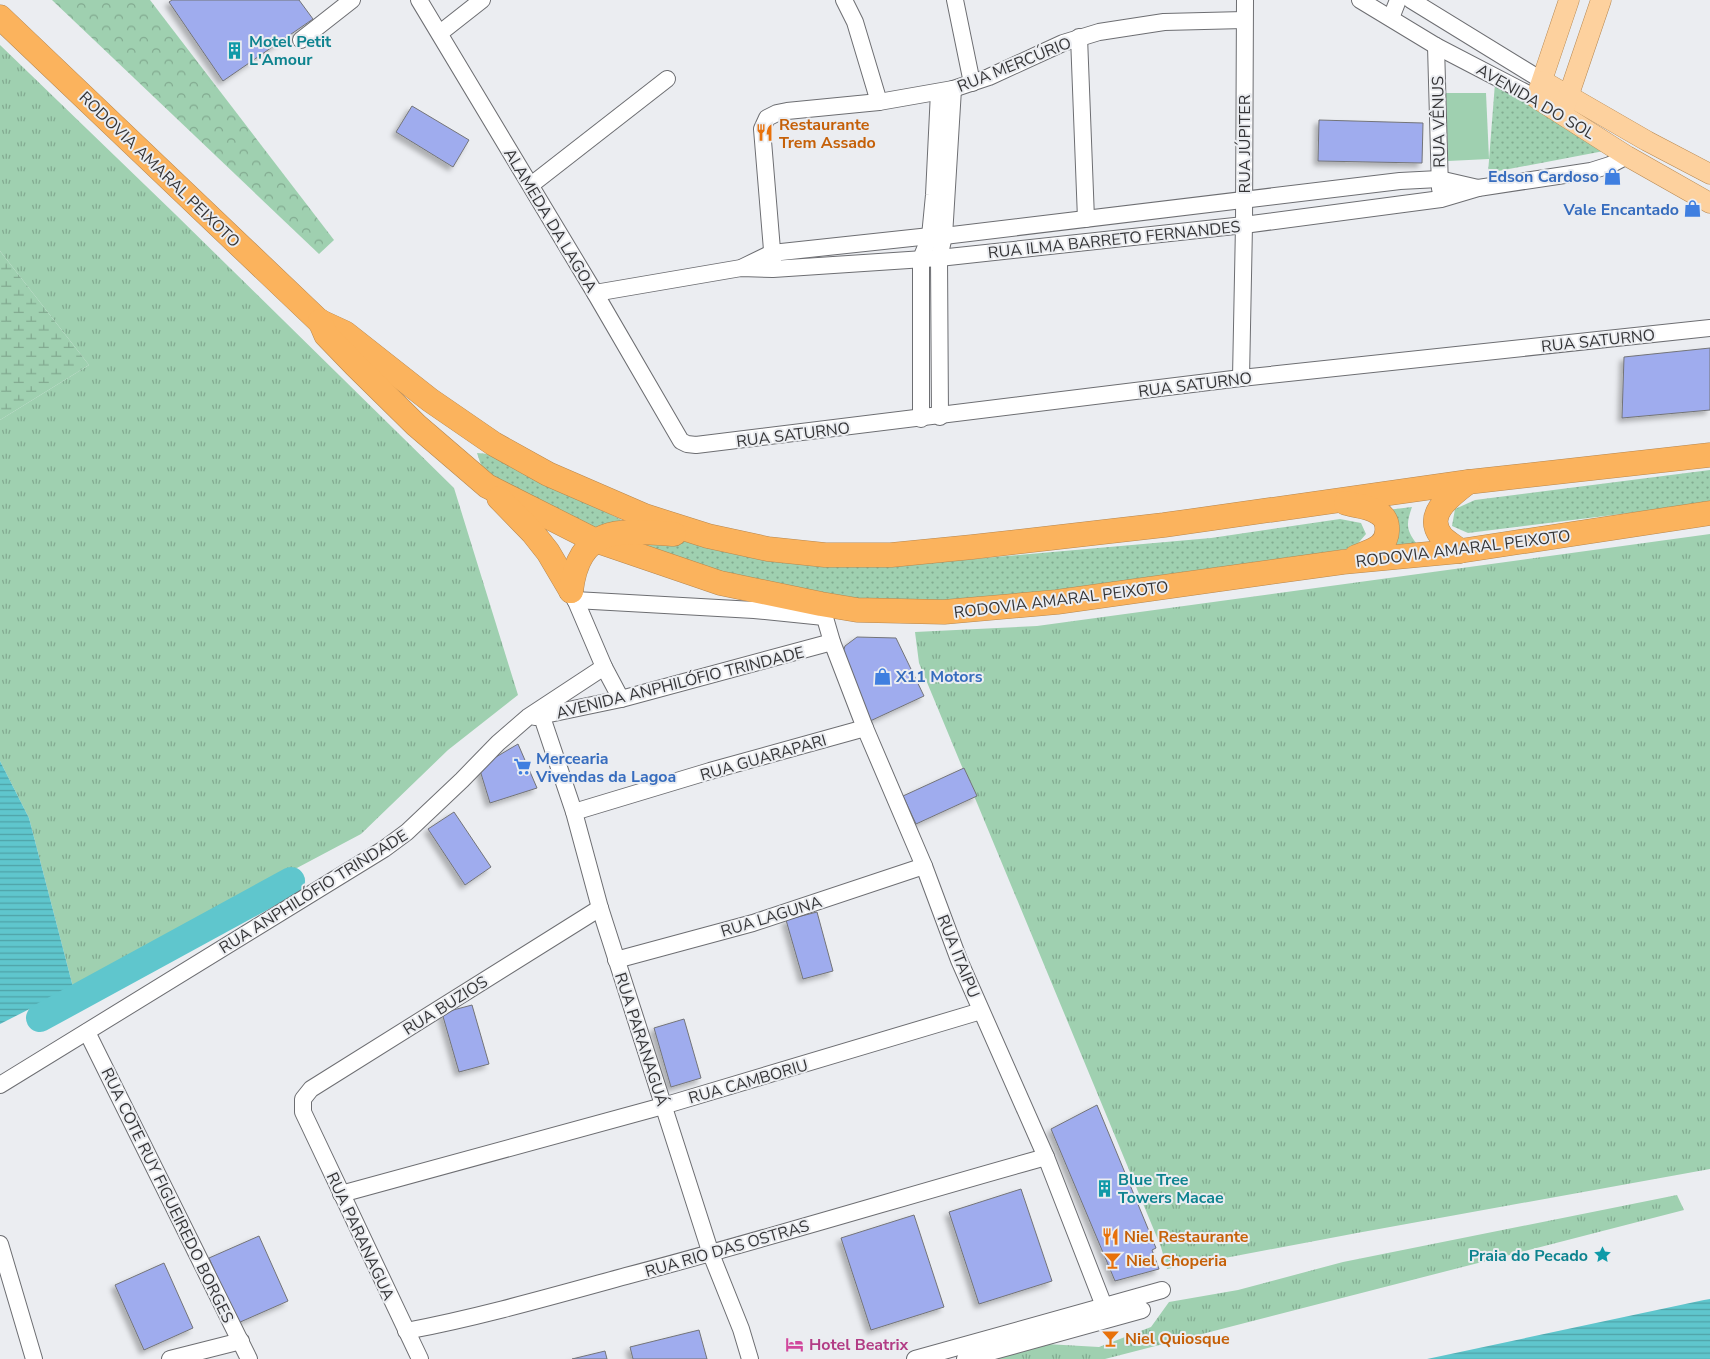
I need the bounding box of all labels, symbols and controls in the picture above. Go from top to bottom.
place label: Motel Petit L'Amour [249,31,332,71]
street label: RUA MERCÚRIO [954,32,1075,98]
building icon: Motel Petit L'Amour [225,40,245,60]
street label: AVENIDA DO SOL [1472,59,1599,145]
street label: RUA VÊNUS [1427,76,1451,168]
street label: RODOVIA AMARAL PEIXOTO [74,87,245,253]
street label: RUA JÚPITER [1234,94,1256,193]
place label: Restaurante Trem Assado [779,114,876,154]
restaurant icon: Restaurante Trem Assado [755,123,775,143]
street label: ALAMEDA DA LAGOA [498,144,602,297]
place label: Edson Cardoso [1488,166,1599,188]
shop icon: Edson Cardoso [1603,166,1623,186]
place label: Vale Encantado [1563,199,1679,221]
shop icon: Vale Encantado [1683,199,1703,219]
street label: RUA ILMA BARRETO FERNANDES [987,216,1241,264]
street label: RUA SATURNO [1540,324,1656,358]
street label: RUA SATURNO [1137,367,1253,403]
street label: RUA SATURNO [735,417,851,453]
street label: RODOVIA AMARAL PEIXOTO [1355,525,1572,573]
street label: RODOVIA AMARAL PEIXOTO [953,576,1170,624]
street label: AVENIDA ANPHILÓFIO TRINDADE [554,641,807,724]
shop icon: X11 Motors [872,666,892,686]
place label: X11 Motors [895,666,983,688]
street label: RUA GUARAPARI [698,729,829,787]
place label: Mercearia Vivendas da Lagoa [535,748,676,788]
supermarket icon: Mercearia Vivendas da Lagoa [512,757,532,777]
street label: RUA ANPHILÓFIO TRINDADE [215,825,412,959]
street label: RUA LAGUNA [718,891,825,943]
street label: RUA ITAIPU [931,911,985,1001]
street label: RUA PARANAGUÁ [609,970,673,1109]
street label: RUA BUZIOS [399,971,492,1041]
street label: RUA CAMBORIU [686,1054,811,1110]
street label: RUA COTE RUY FIGUEIREDO BORGES [96,1064,239,1327]
street label: RUA PARANAGUA [321,1169,400,1304]
place label: Blue Tree Towers Macae [1118,1169,1224,1209]
building icon: Blue Tree Towers Macae [1094,1178,1114,1198]
street label: RUA RIO DAS OSTRAS [643,1215,812,1283]
restaurant icon: Niel Restaurante [1100,1226,1120,1246]
place label: Niel Restaurante [1124,1226,1249,1248]
place label: Praia do Pecado [1469,1245,1588,1267]
place icon: Praia do Pecado [1592,1245,1612,1265]
bar icon: Niel Choperia [1102,1250,1122,1270]
place label: Niel Choperia [1126,1250,1227,1272]
bar icon: Niel Quiosque [1101,1328,1121,1348]
place label: Niel Quiosque [1125,1328,1230,1350]
hotel icon: Hotel Beatrix [785,1334,805,1354]
place label: Hotel Beatrix [809,1334,909,1356]

